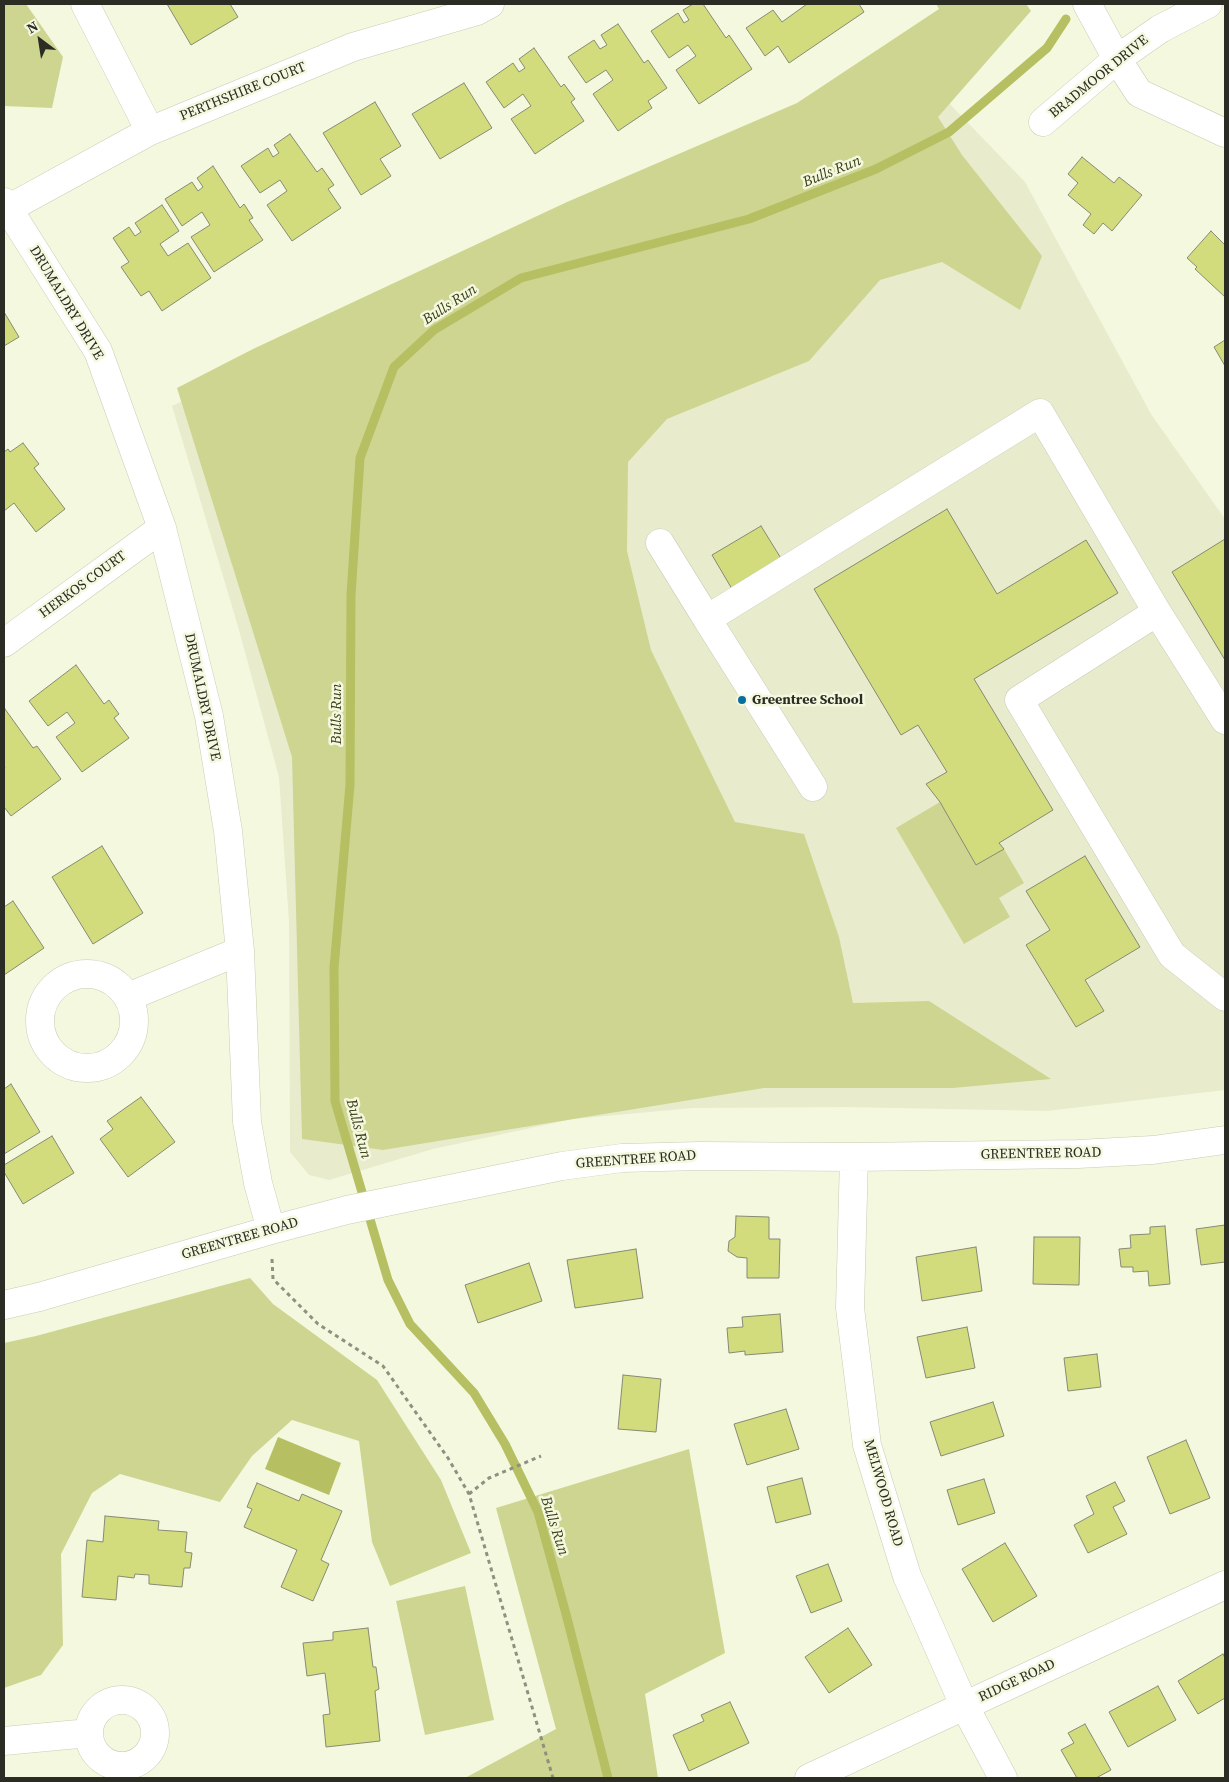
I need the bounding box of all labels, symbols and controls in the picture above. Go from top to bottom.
north arrow [15,15,65,65]
text: N [23,16,42,38]
street label: BRADMOOR DRIVE [1046,32,1152,122]
street label: PERTHSHIRE COURT [178,59,308,125]
water label: Bulls Run [800,152,864,192]
street label: DRUMALDRY DRIVE [25,243,107,363]
water label: Bulls Run [420,281,480,329]
street label: HERKOS COURT [36,548,130,622]
street label: DRUMALDRY DRIVE [180,632,224,762]
water label: Bulls Run [328,683,346,745]
place label: Greentree School [752,692,863,708]
marker: Greentree School [736,694,748,706]
water label: Bulls Run [341,1097,375,1161]
street label: GREENTREE ROAD [981,1145,1101,1163]
street label: GREENTREE ROAD [575,1147,697,1173]
street label: GREENTREE ROAD [180,1214,300,1264]
street label: MELWOOD ROAD [860,1437,906,1549]
water label: Bulls Run [536,1494,572,1558]
street label: RIDGE ROAD [976,1656,1058,1706]

